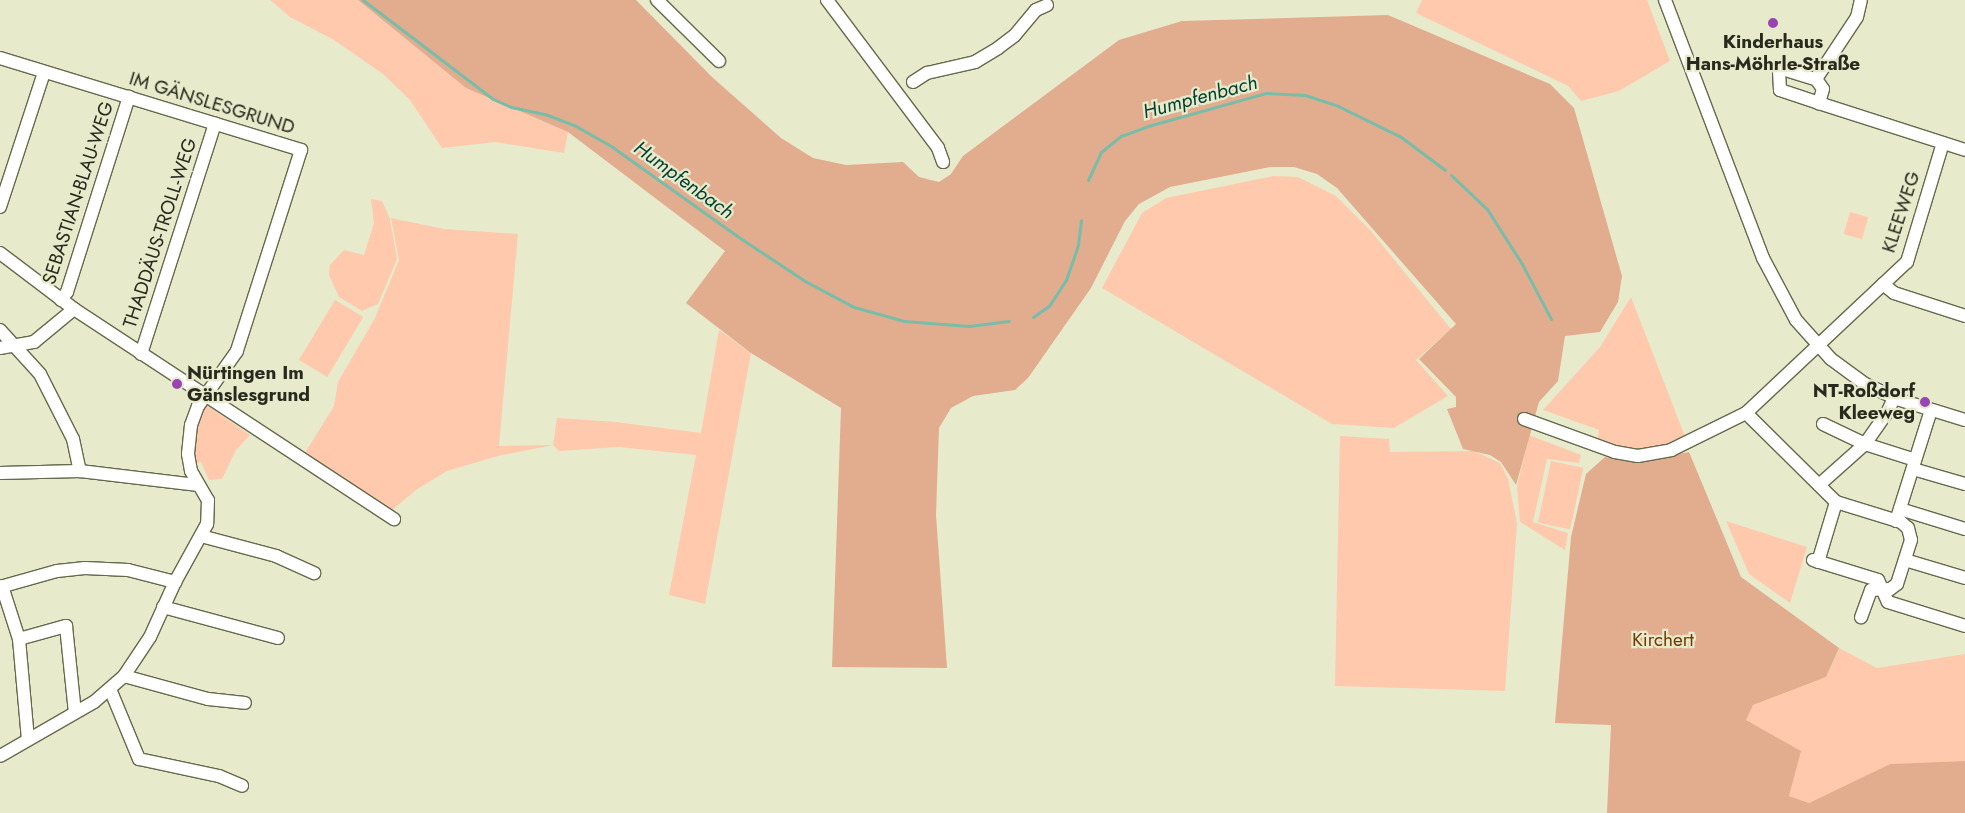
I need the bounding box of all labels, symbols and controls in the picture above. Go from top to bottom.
marker: Kinderhaus Hans-Möhrle-Straße [1767,17,1779,29]
place label: Kinderhaus Hans-Möhrle-Straße [1686,31,1860,75]
street label: IM GÄNSLESGRUND [126,67,298,139]
water label: Humpfenbach [1140,70,1260,124]
street label: SEBASTIAN-BLAU-WEG [38,99,118,287]
street label: THADDÄUS-TROLL-WEG [118,135,202,331]
water label: Humpfenbach [629,136,739,224]
street label: KLEEWEG [1877,168,1925,256]
place label: Nürtingen Im Gänslesgrund [187,362,310,406]
marker: Nürtingen Im Gänslesgrund [171,378,183,390]
place label: NT-Roßdorf Kleeweg [1813,380,1915,424]
marker: NT-Roßdorf Kleeweg [1919,396,1931,408]
park label: Kirchert [1632,629,1694,651]

